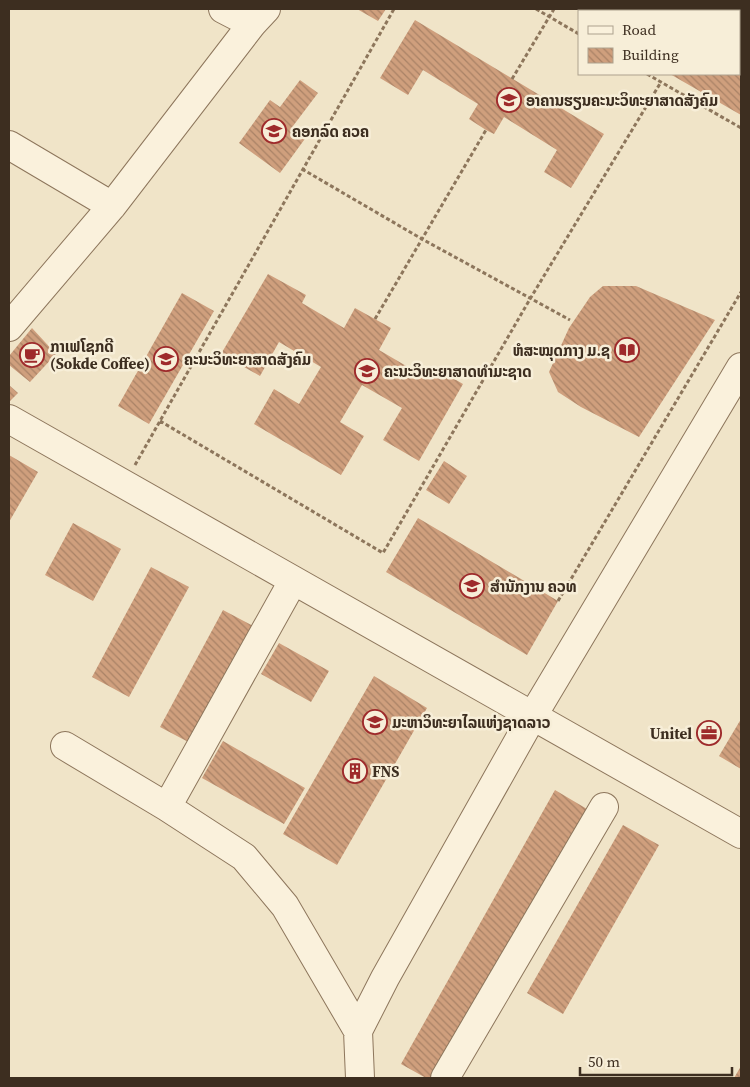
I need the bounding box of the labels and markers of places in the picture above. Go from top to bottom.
school or university icon: ອາຄານຮຽນຄະນະວິທະຍາສາດສັງຄົມ [496,87,522,113]
place label: ອາຄານຮຽນຄະນະວິທະຍາສາດສັງຄົມ [526,90,718,111]
school or university icon: ຄອກລົດ ຄວຄ [261,118,287,144]
place label: ຄອກລົດ ຄວຄ [292,121,369,142]
place label: ກາເຟໂຊກດີ (Sokde Coffee) [50,336,150,374]
library icon: ຫໍສະໝຸດກາງ ມ.ຊ [614,337,640,363]
place label: ຫໍສະໝຸດກາງ ມ.ຊ [513,340,610,361]
cafe icon: ກາເຟໂຊກດີ (Sokde Coffee) [19,342,45,368]
school or university icon: ຄະນະວິທະຍາສາດສັງຄົມ [153,346,179,372]
place label: ຄະນະວິທະຍາສາດສັງຄົມ [184,349,311,370]
school or university icon: ຄະນະວິທະຍາສາດທຳມະຊາດ [354,358,380,384]
place label: ຄະນະວິທະຍາສາດທຳມະຊາດ [384,361,532,382]
school or university icon: ສຳນັກງານ ຄວທ [459,573,485,599]
place label: ສຳນັກງານ ຄວທ [490,576,577,597]
school or university icon: ມະຫາວິທະຍາໄລແຫ່ງຊາດລາວ [362,709,388,735]
place label: ມະຫາວິທະຍາໄລແຫ່ງຊາດລາວ [392,712,551,733]
office icon: Unitel [696,720,722,746]
place label: Unitel [650,723,692,744]
building icon: FNS [342,758,368,784]
place label: FNS [372,761,399,782]

